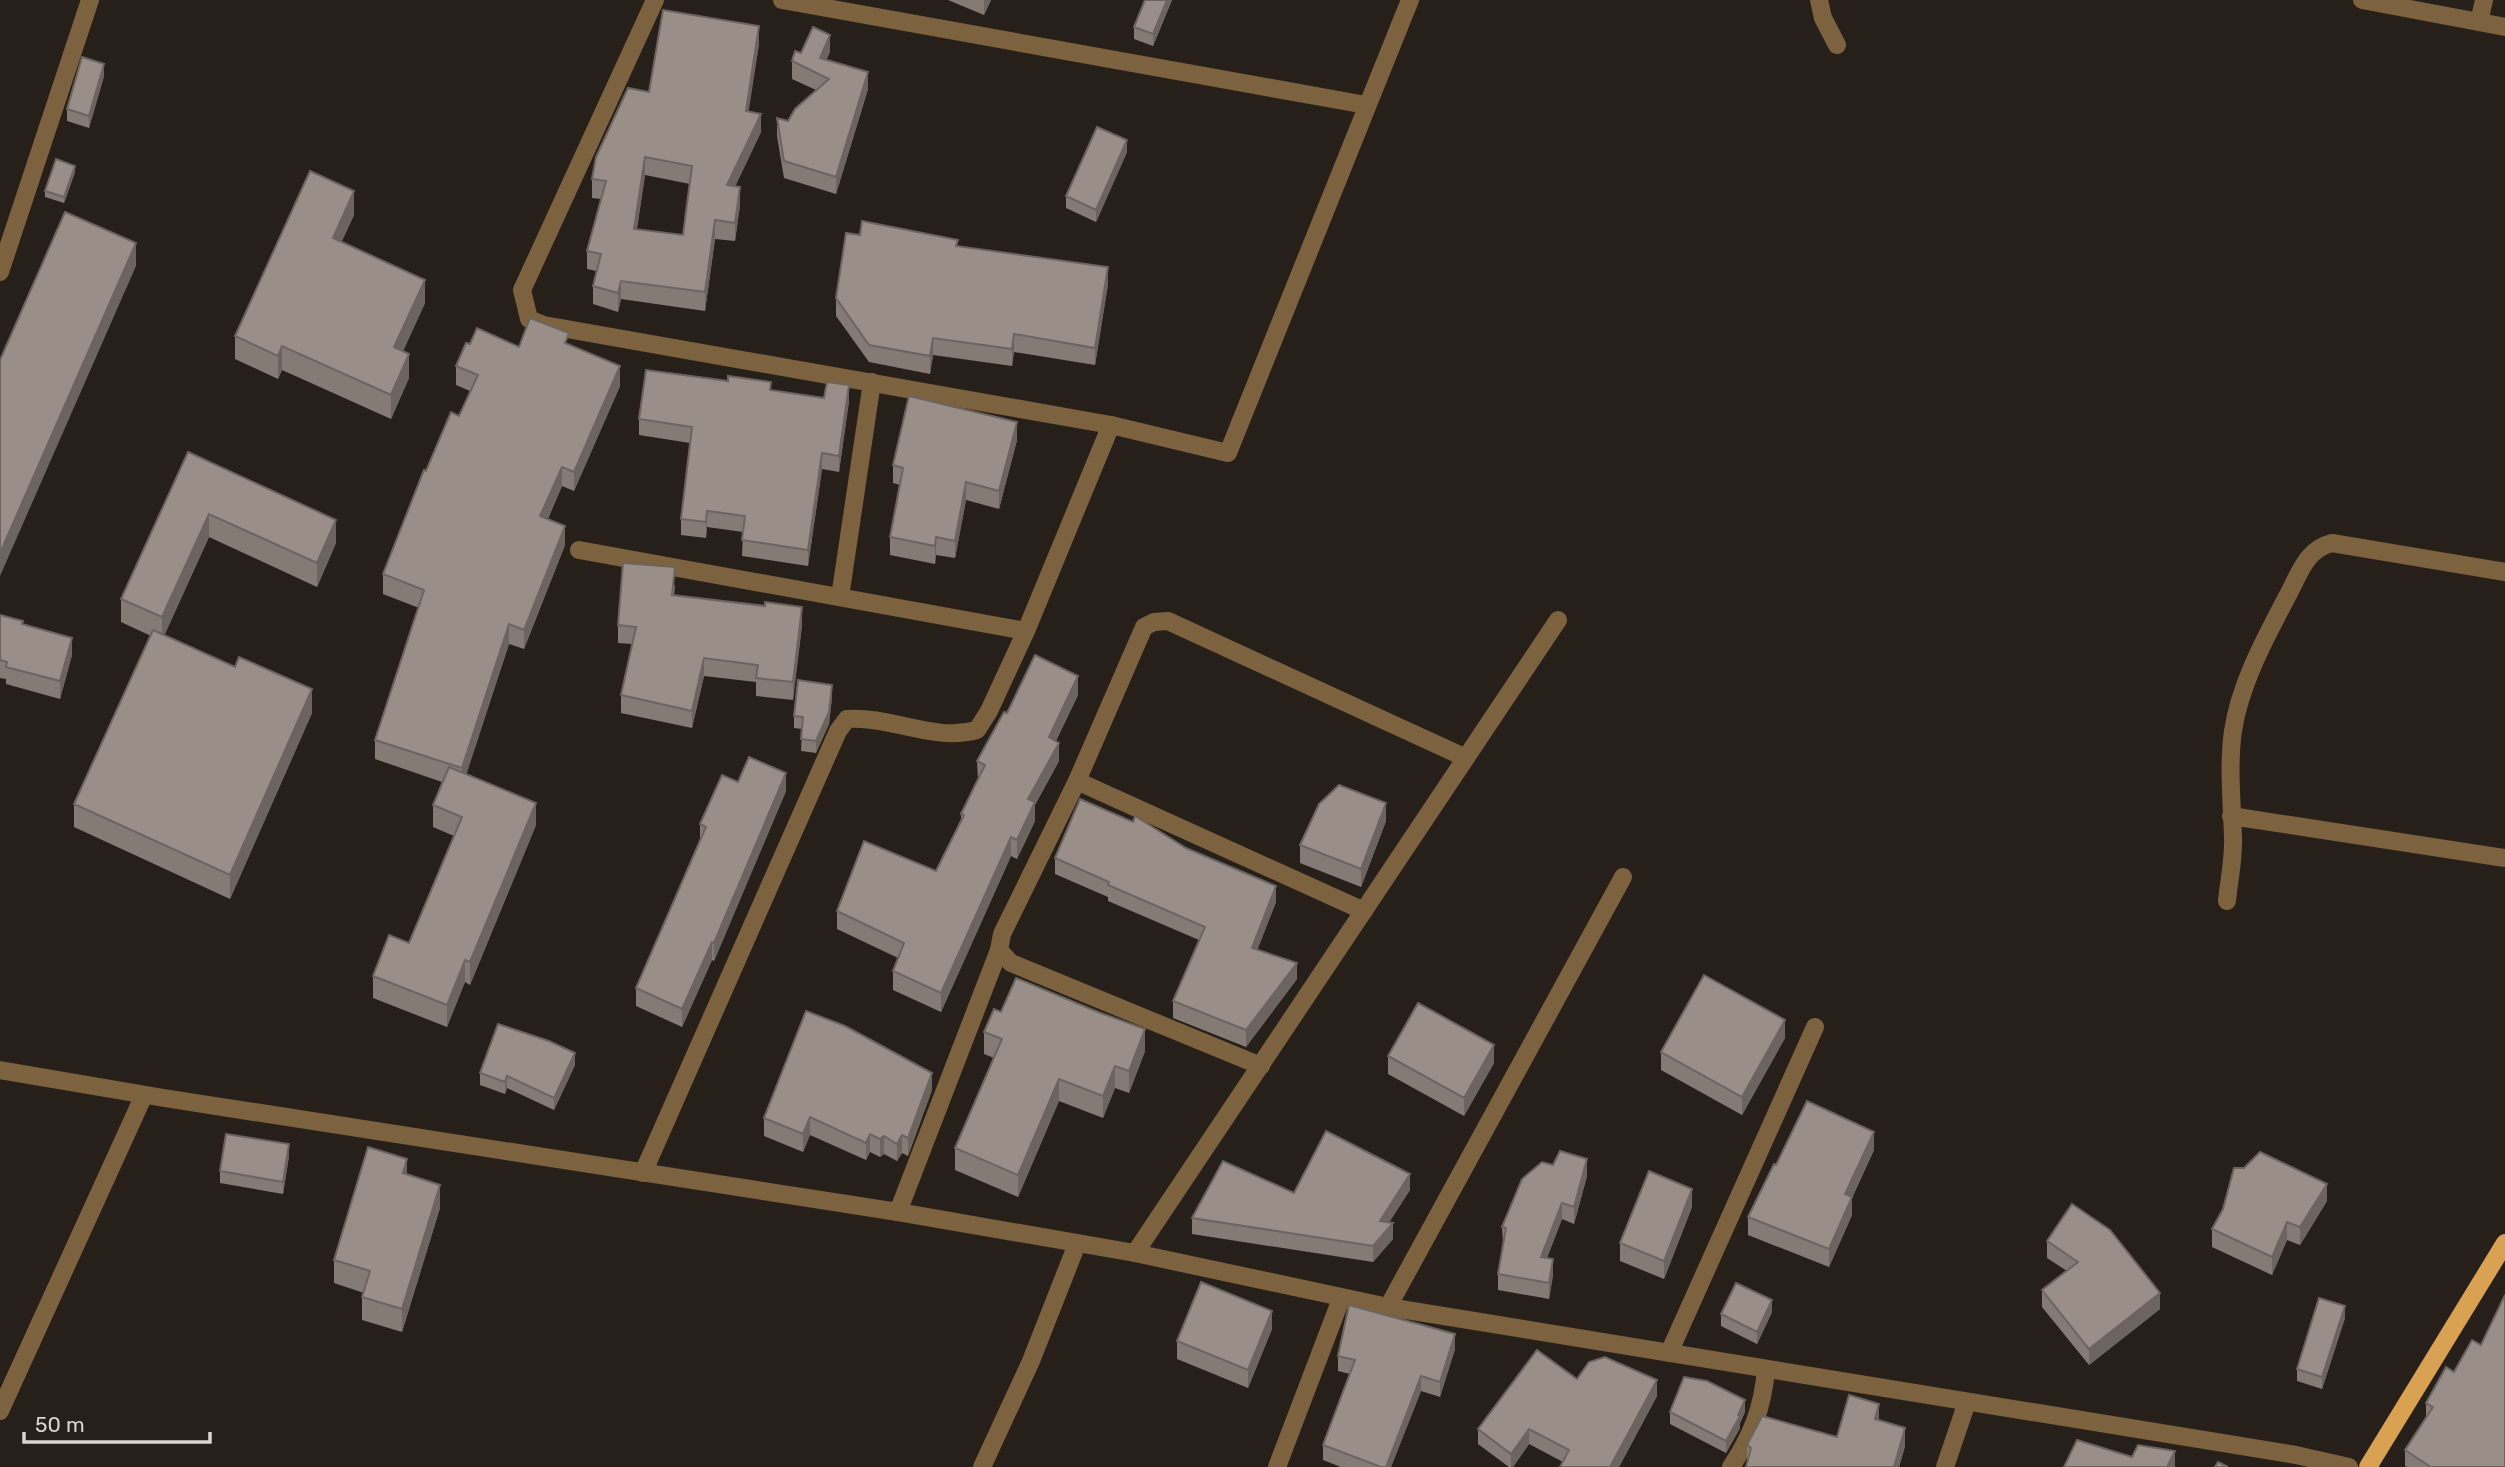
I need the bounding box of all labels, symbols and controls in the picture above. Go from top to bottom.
scale bar [24,1400,210,1444]
text: 50 m [35,1412,85,1437]

